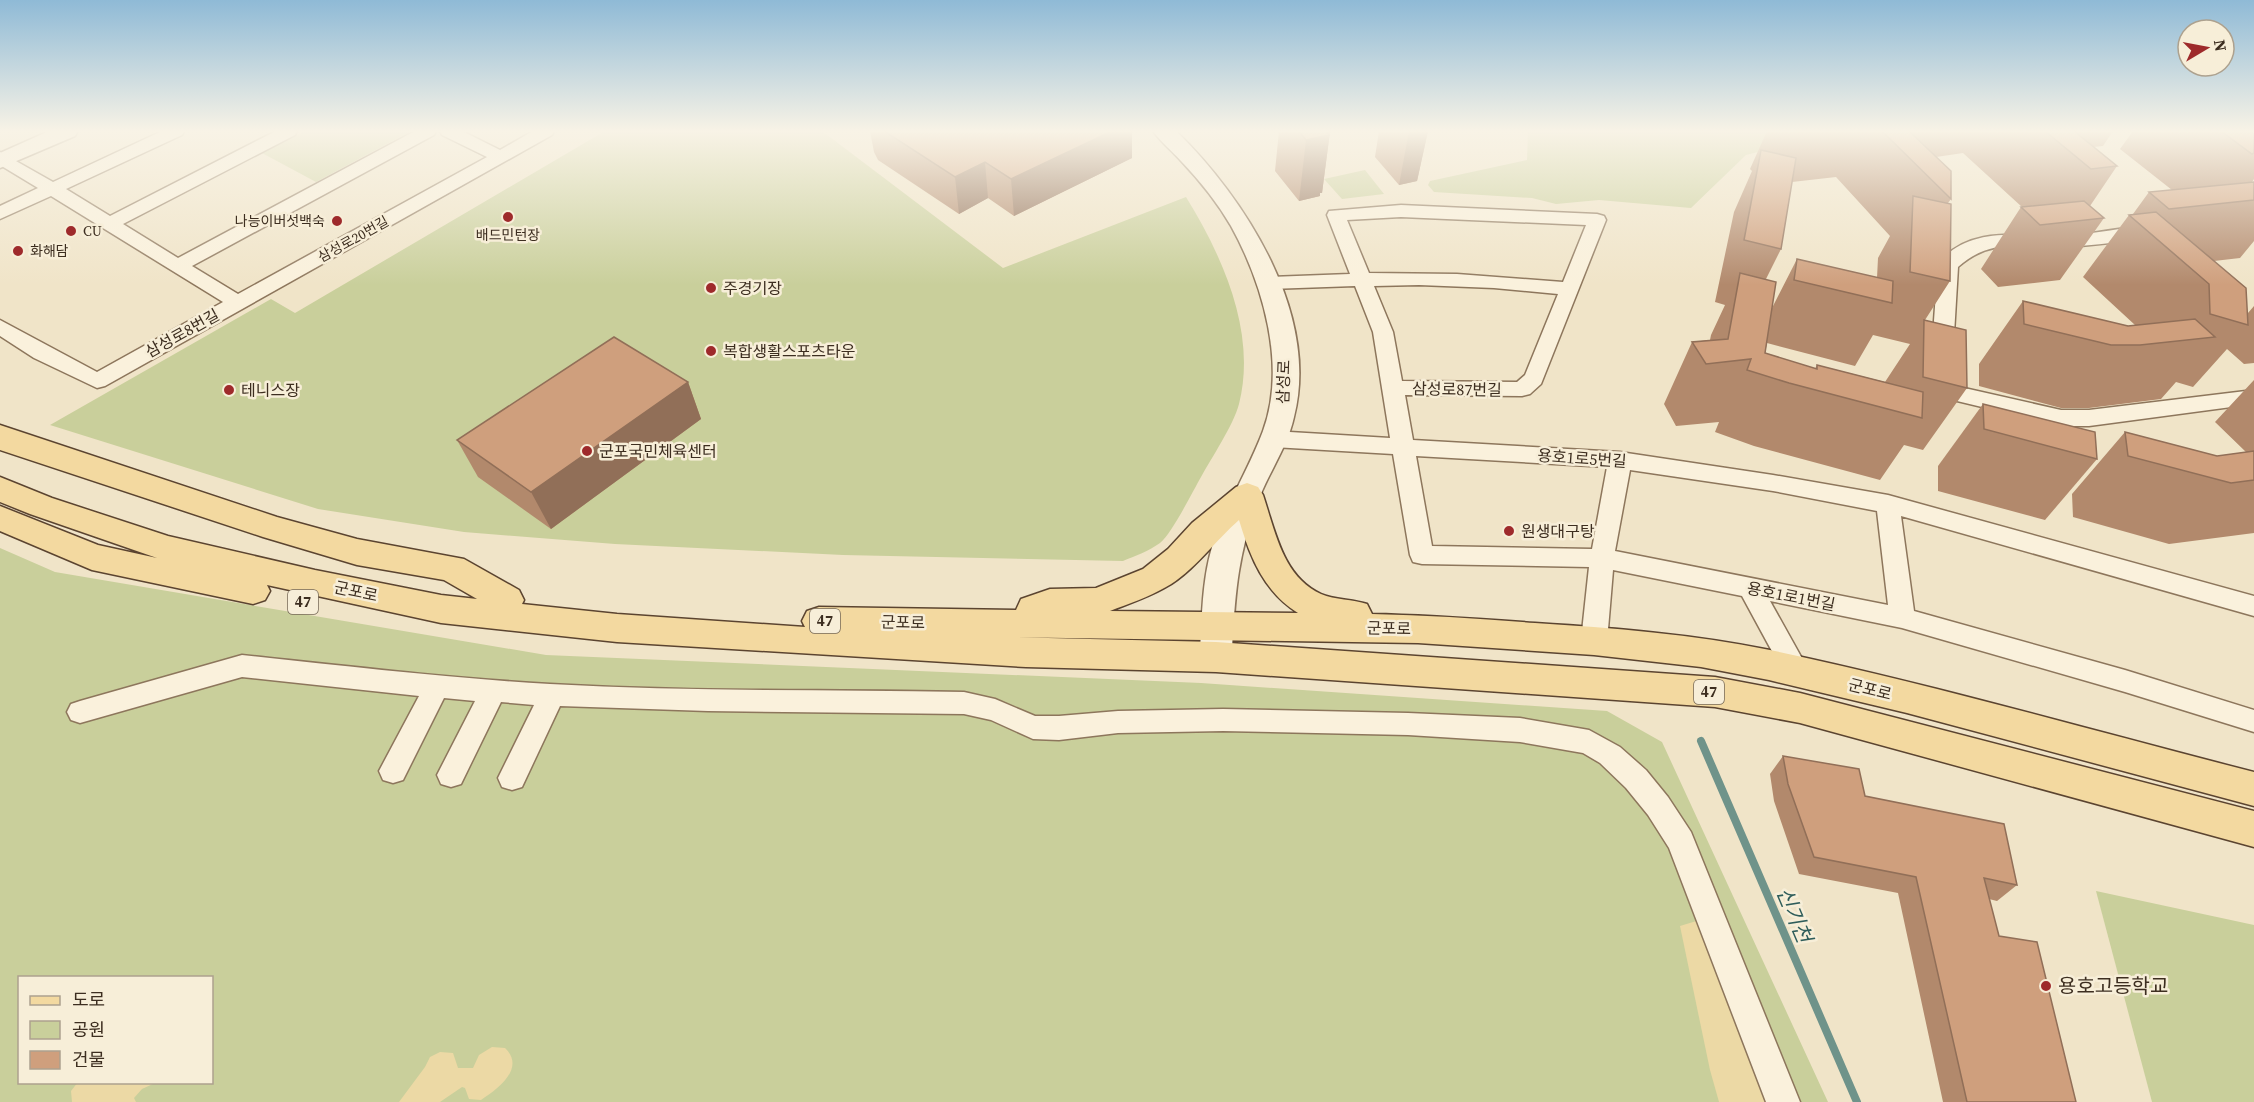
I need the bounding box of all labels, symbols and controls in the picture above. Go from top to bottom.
north arrow [2176,18,2236,78]
text: N [2209,38,2233,53]
marker: 배드민턴장 [501,210,515,224]
place label: 나능이버섯백숙 [235,211,325,231]
street label: 삼성로20번길 [314,211,392,267]
marker: 나능이버섯백숙 [330,214,344,228]
place label: CU [83,221,102,241]
marker: CU [64,224,78,238]
place label: 배드민턴장 [476,225,540,245]
place label: 화해담 [30,241,69,261]
marker: 화해담 [11,244,25,258]
place label: 주경기장 [723,277,782,299]
marker: 주경기장 [704,281,718,295]
street label: 삼성로8번길 [141,304,223,362]
place label: 복합생활스포츠타운 [723,340,855,362]
marker: 복합생활스포츠타운 [704,344,718,358]
street label: 삼성로 [1271,359,1295,404]
street label: 삼성로87번길 [1412,377,1502,401]
place label: 테니스장 [241,379,300,401]
marker: 테니스장 [222,383,236,397]
place label: 군포국민체육센터 [599,440,717,462]
marker: 군포국민체육센터 [580,444,594,458]
street label: 용호1로5번길 [1537,444,1627,472]
place label: 원생대구탕 [1521,520,1595,542]
marker: 원생대구탕 [1502,524,1516,538]
street label: 군포로 [332,576,380,606]
street label: 용호1로1번길 [1745,577,1837,615]
road number: 47 [288,590,318,614]
road number: 47 [810,609,840,633]
street label: 군포로 [881,611,926,633]
street label: 군포로 [1367,617,1412,639]
street label: 군포로 [1846,673,1894,705]
road number: 47 [1694,680,1724,704]
water label: 신기천 [1770,882,1820,950]
place label: 용호고등학교 [2058,972,2168,1000]
legend [18,976,213,1084]
marker: 용호고등학교 [2039,979,2053,993]
text: 도로 [72,987,105,1012]
text: 공원 [72,1017,105,1042]
text: 건물 [72,1047,105,1072]

